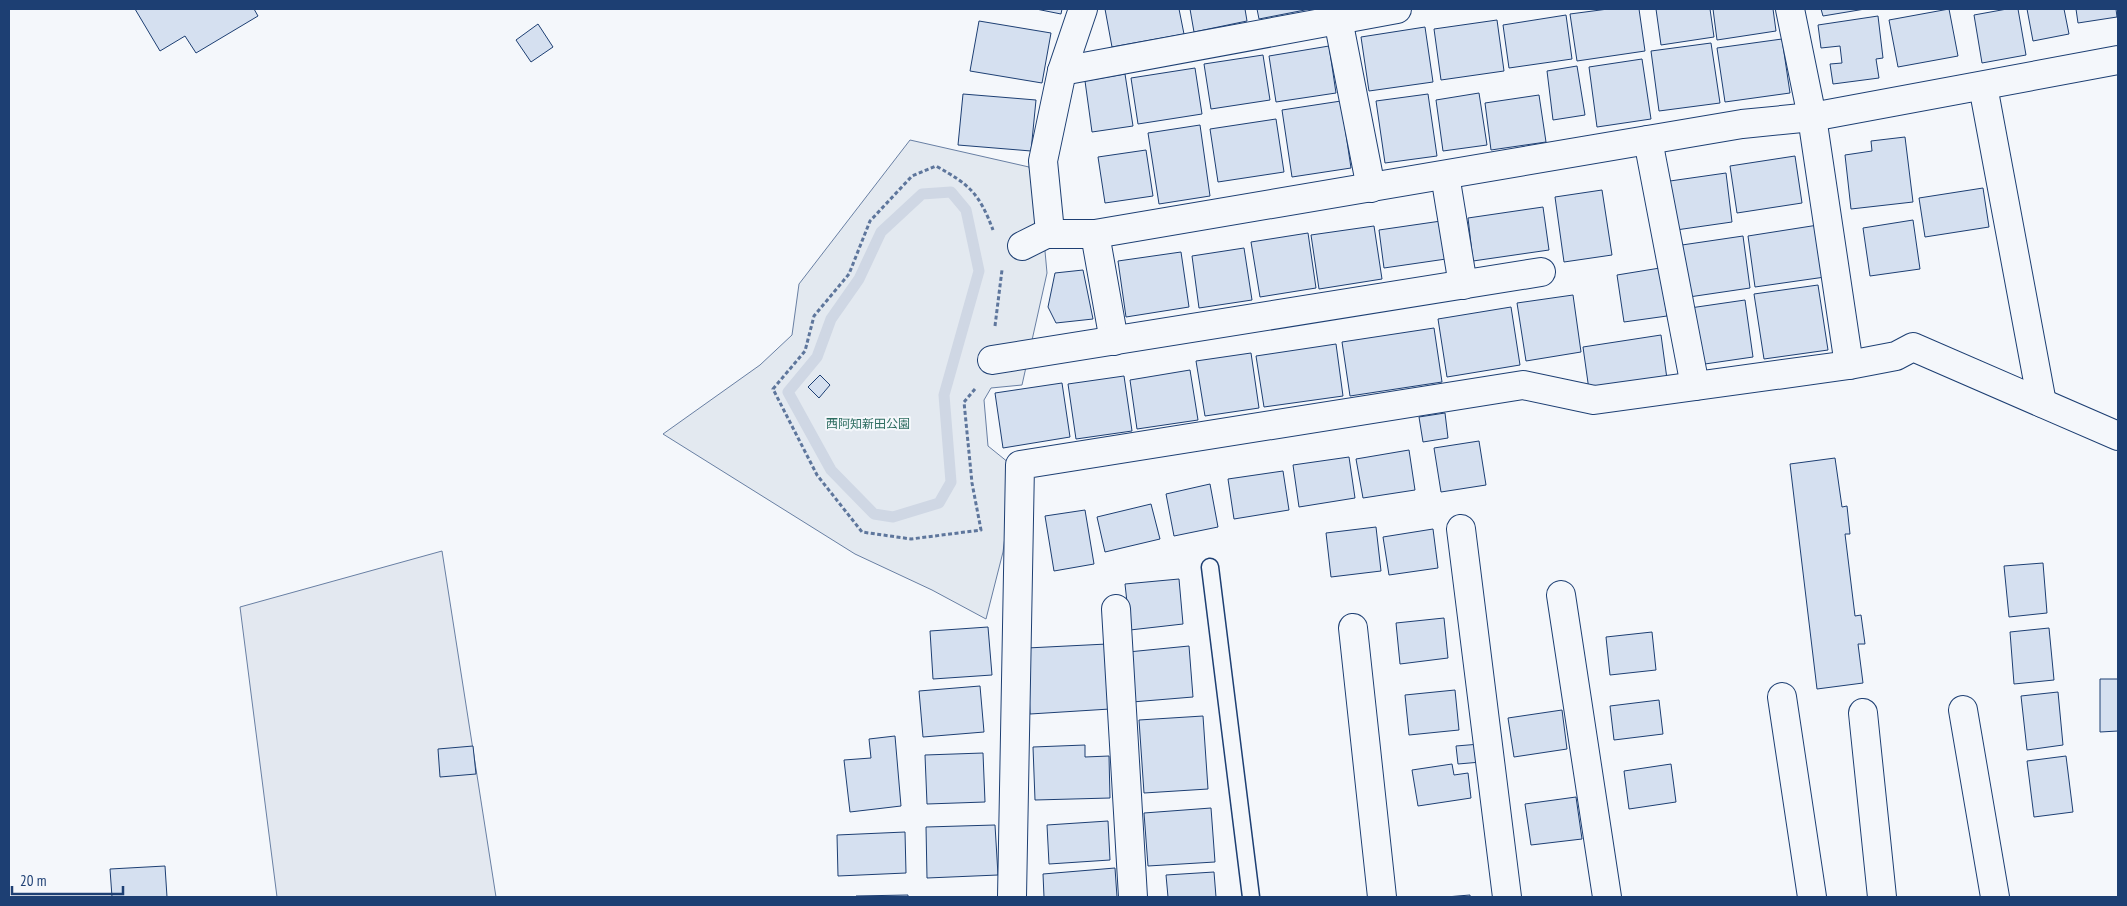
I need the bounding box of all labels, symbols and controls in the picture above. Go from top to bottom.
park label: 西阿知新田公園 [826,416,910,431]
scale bar [12,864,124,896]
text: 20 m [20,871,46,890]

